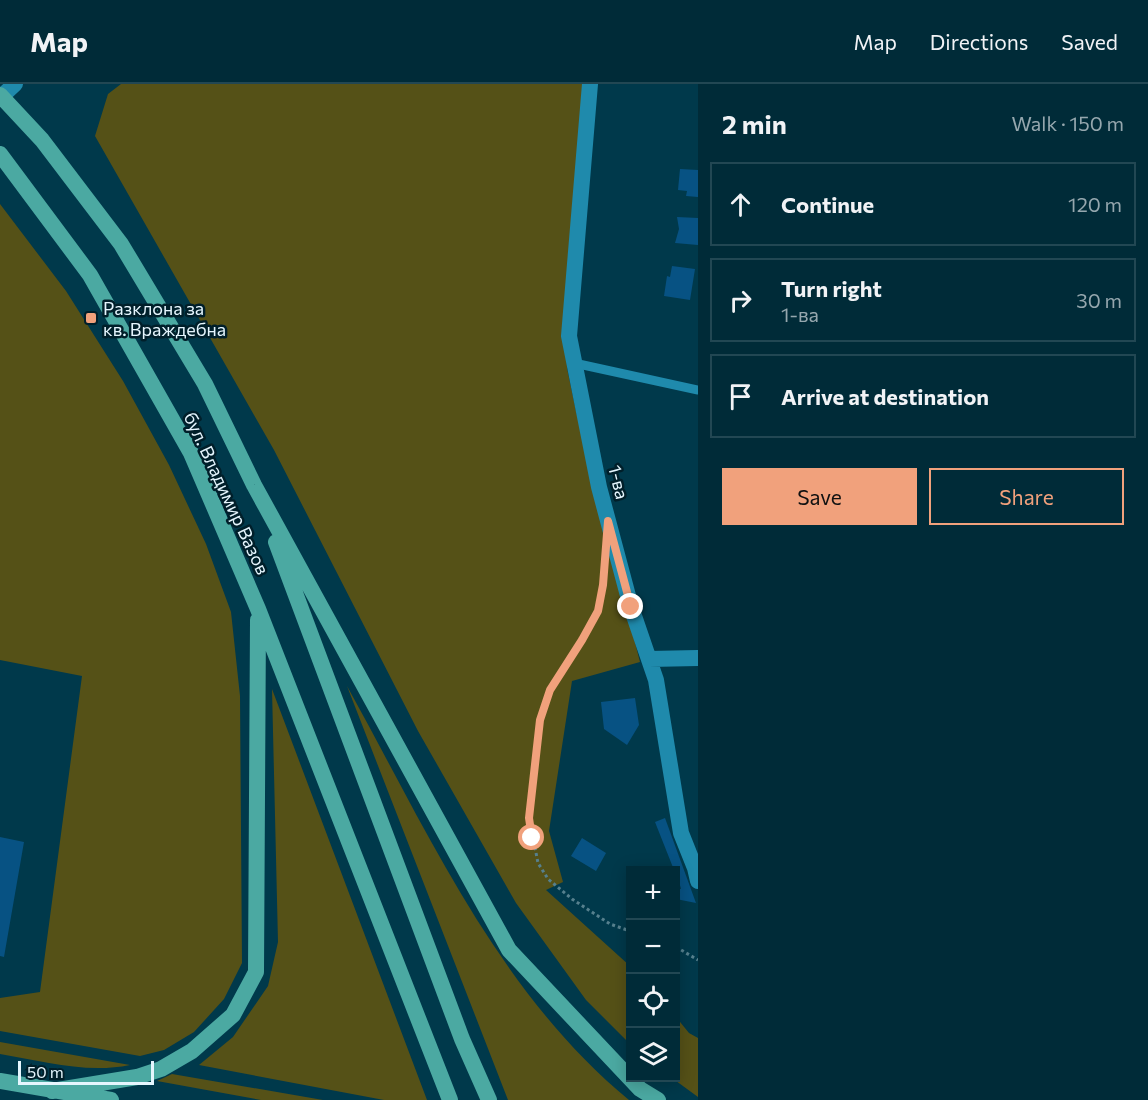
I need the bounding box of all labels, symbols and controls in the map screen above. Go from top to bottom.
text: Map [30,24,88,58]
text: Map [854,29,897,54]
text: Directions [930,29,1028,54]
text: Saved [1061,29,1118,54]
text: 2 min [722,108,787,139]
text: Walk · 150 m [1012,111,1124,135]
icon: ahead [724,188,757,221]
text: Continue [781,191,874,218]
text: 120 m [1068,192,1122,216]
text: Turn right [781,275,882,302]
icon: right [724,284,757,317]
text: 30 m [1076,288,1122,312]
place label: Разклона за кв. Враждебна [103,297,226,340]
text: 1-ва [781,302,819,326]
marker: Разклона за кв. Враждебна [84,311,98,325]
icon: arrive [724,380,757,413]
text: Arrive at destination [781,383,989,410]
street label: бул. Владимир Вазов [180,408,274,578]
street label: 1-ва [604,463,634,501]
button: Save [722,468,917,525]
button: Share [929,468,1124,525]
route end [617,593,643,619]
route start [518,824,544,850]
map controls [626,866,680,1082]
button: + [626,866,680,920]
button: − [626,920,680,974]
button: locate [626,974,680,1028]
button: layers [626,1028,680,1082]
scale bar [18,1058,154,1086]
text: 50 m [27,1062,64,1081]

